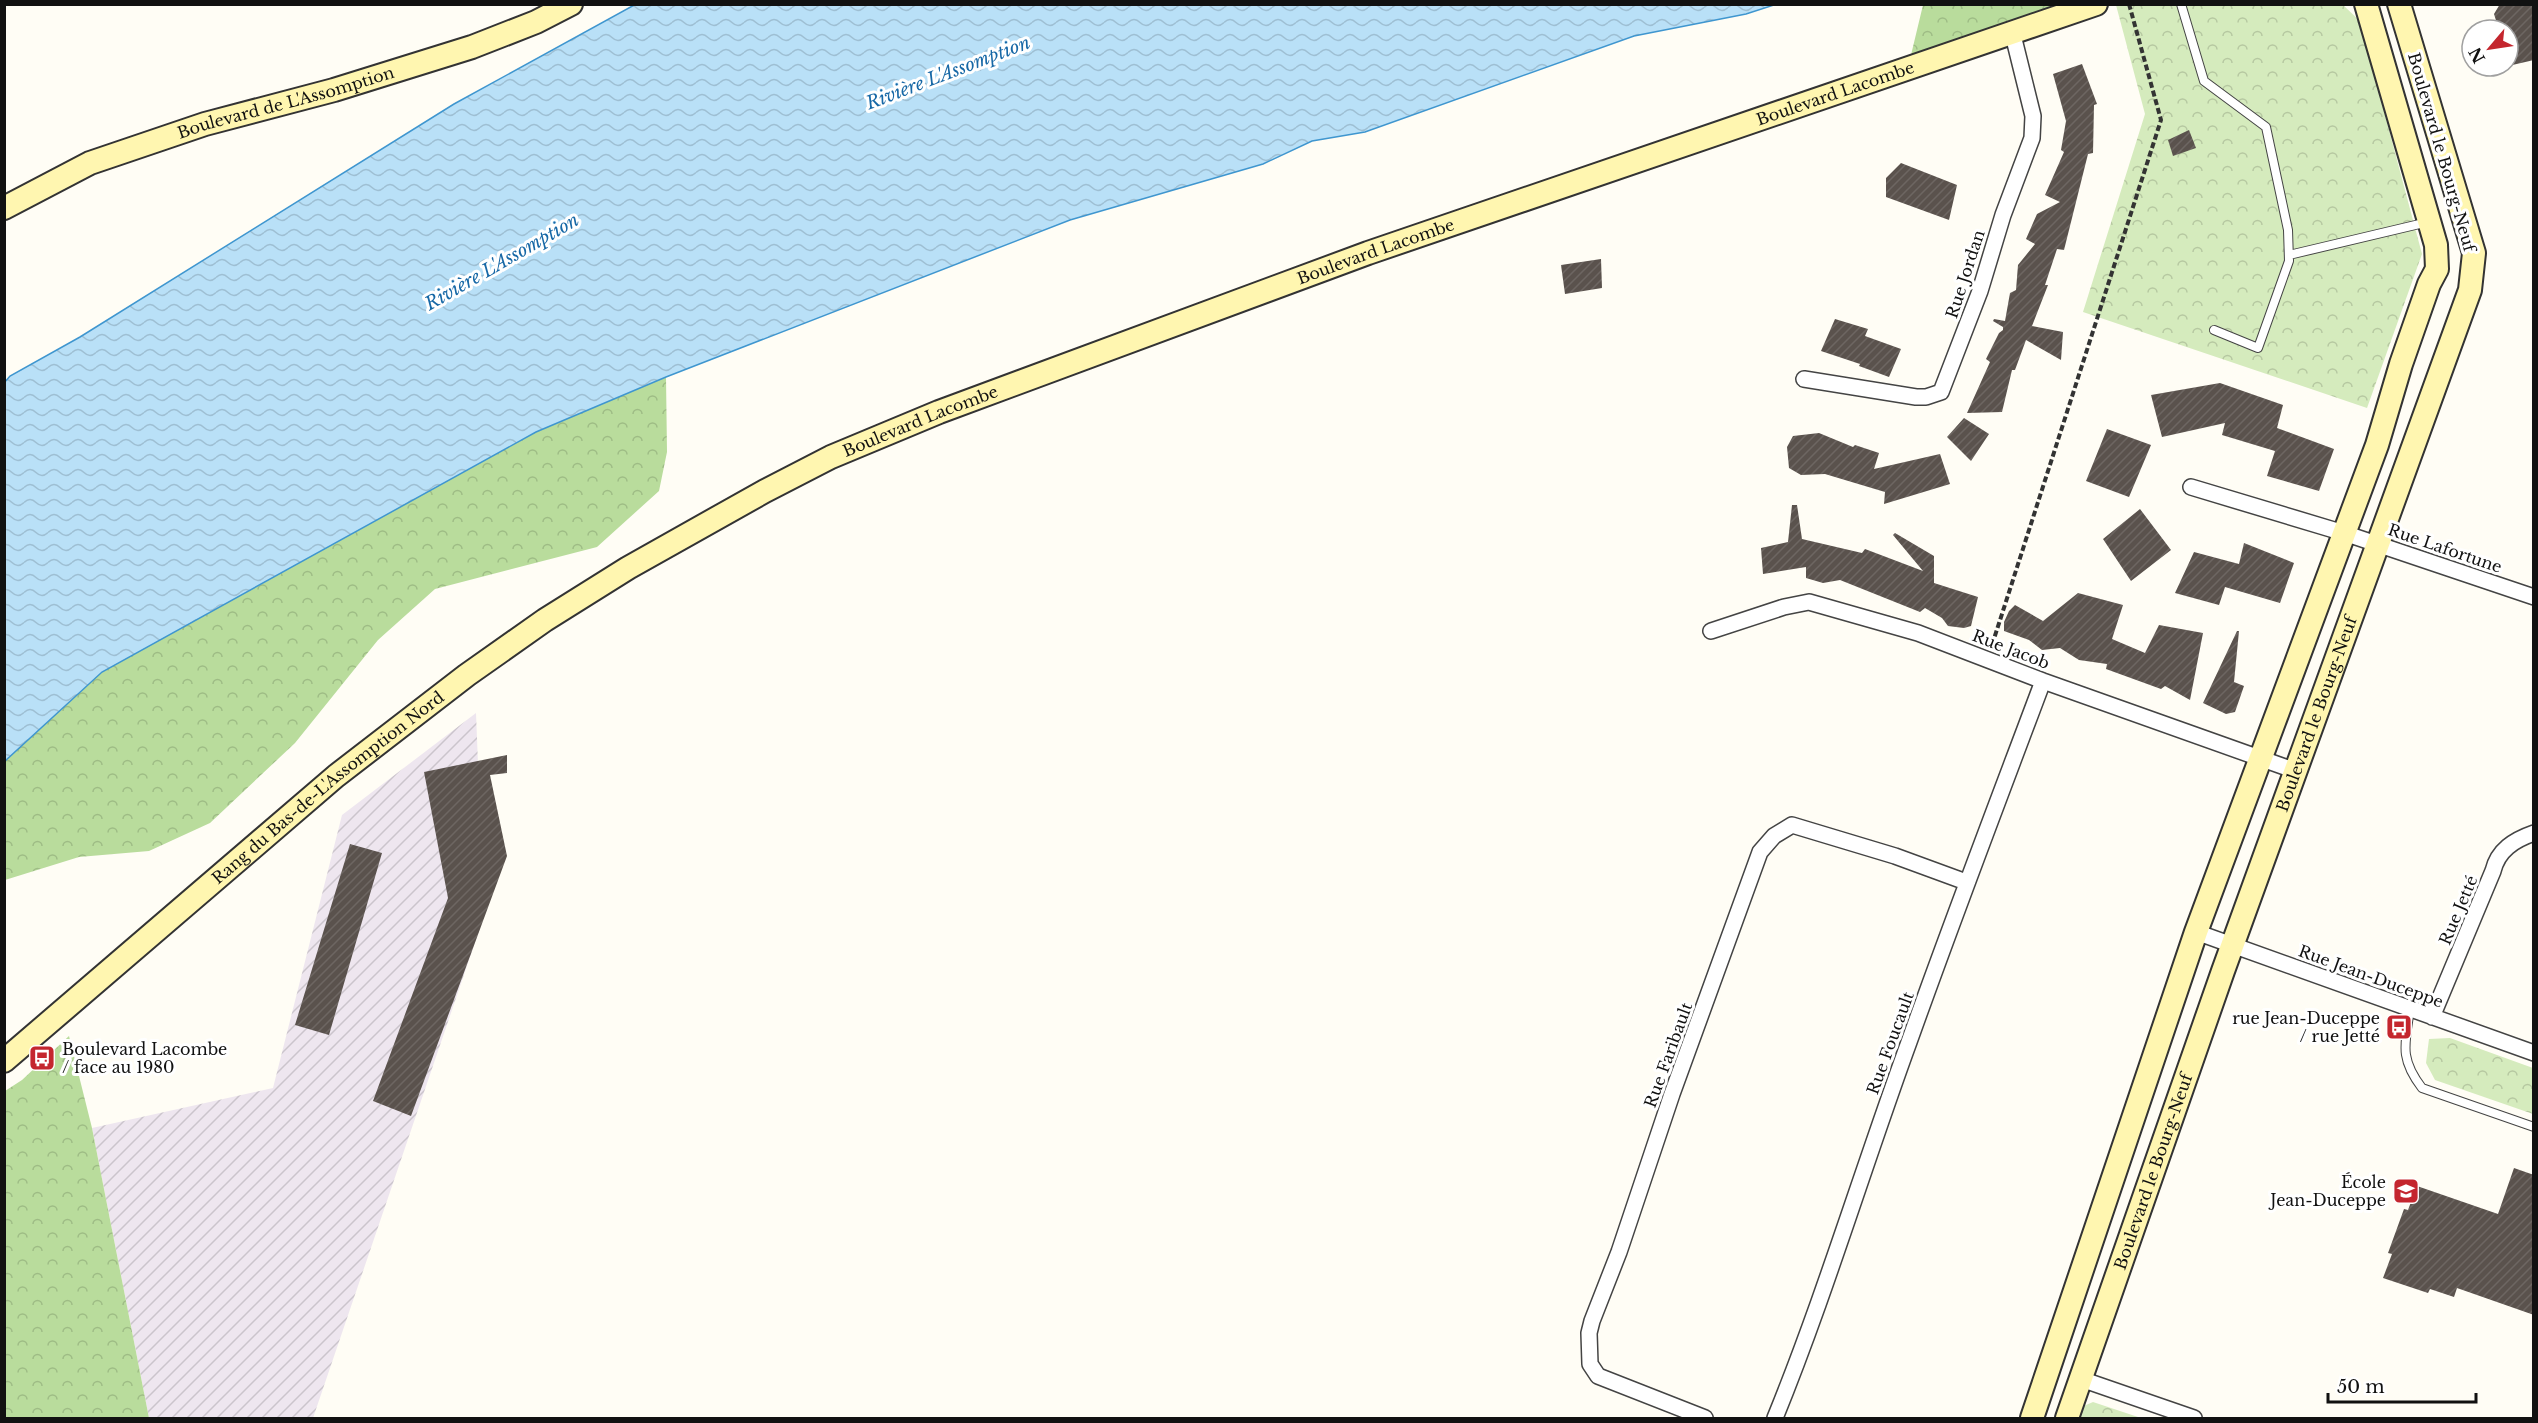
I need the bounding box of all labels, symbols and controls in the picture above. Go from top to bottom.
north arrow [2460,18,2520,78]
water label: Rivière L'Assomption [862,32,1033,115]
street label: Boulevard le Bourg-Neuf [2404,50,2480,254]
street label: Boulevard Lacombe [1754,57,1917,129]
street label: Boulevard de L'Assomption [175,62,397,143]
water label: Rivière L'Assomption [420,209,583,316]
street label: Boulevard Lacombe [1294,214,1457,288]
street label: Rue Jordan [1941,227,1989,321]
street label: Boulevard Lacombe [840,381,1001,461]
street label: Rue Lafortune [2385,519,2505,577]
street label: Boulevard le Bourg-Neuf [2272,611,2362,814]
street label: Rue Jacob [1969,625,2053,673]
street label: Rang du Bas-de-L'Assomption Nord [208,686,448,888]
street label: Rue Jetté [2434,872,2482,948]
street label: Rue Jean-Duceppe [2296,940,2446,1012]
street label: Rue Foucault [1862,989,1918,1097]
street label: Rue Faribault [1640,1000,1696,1110]
place label: rue Jean-Duceppe / rue Jetté [2232,1008,2380,1046]
bus stop icon: rue Jean-Duceppe / rue Jetté [2384,1012,2414,1042]
place label: Boulevard Lacombe / face au 1980 [62,1039,227,1077]
bus stop icon: Boulevard Lacombe / face au 1980 [27,1043,57,1073]
street label: Boulevard le Bourg-Neuf [2110,1069,2197,1272]
place label: École Jean-Duceppe [2268,1172,2386,1210]
school or university icon: École Jean-Duceppe [2391,1176,2421,1206]
scale bar [2328,1366,2476,1404]
text: 50 m [2337,1376,2385,1398]

